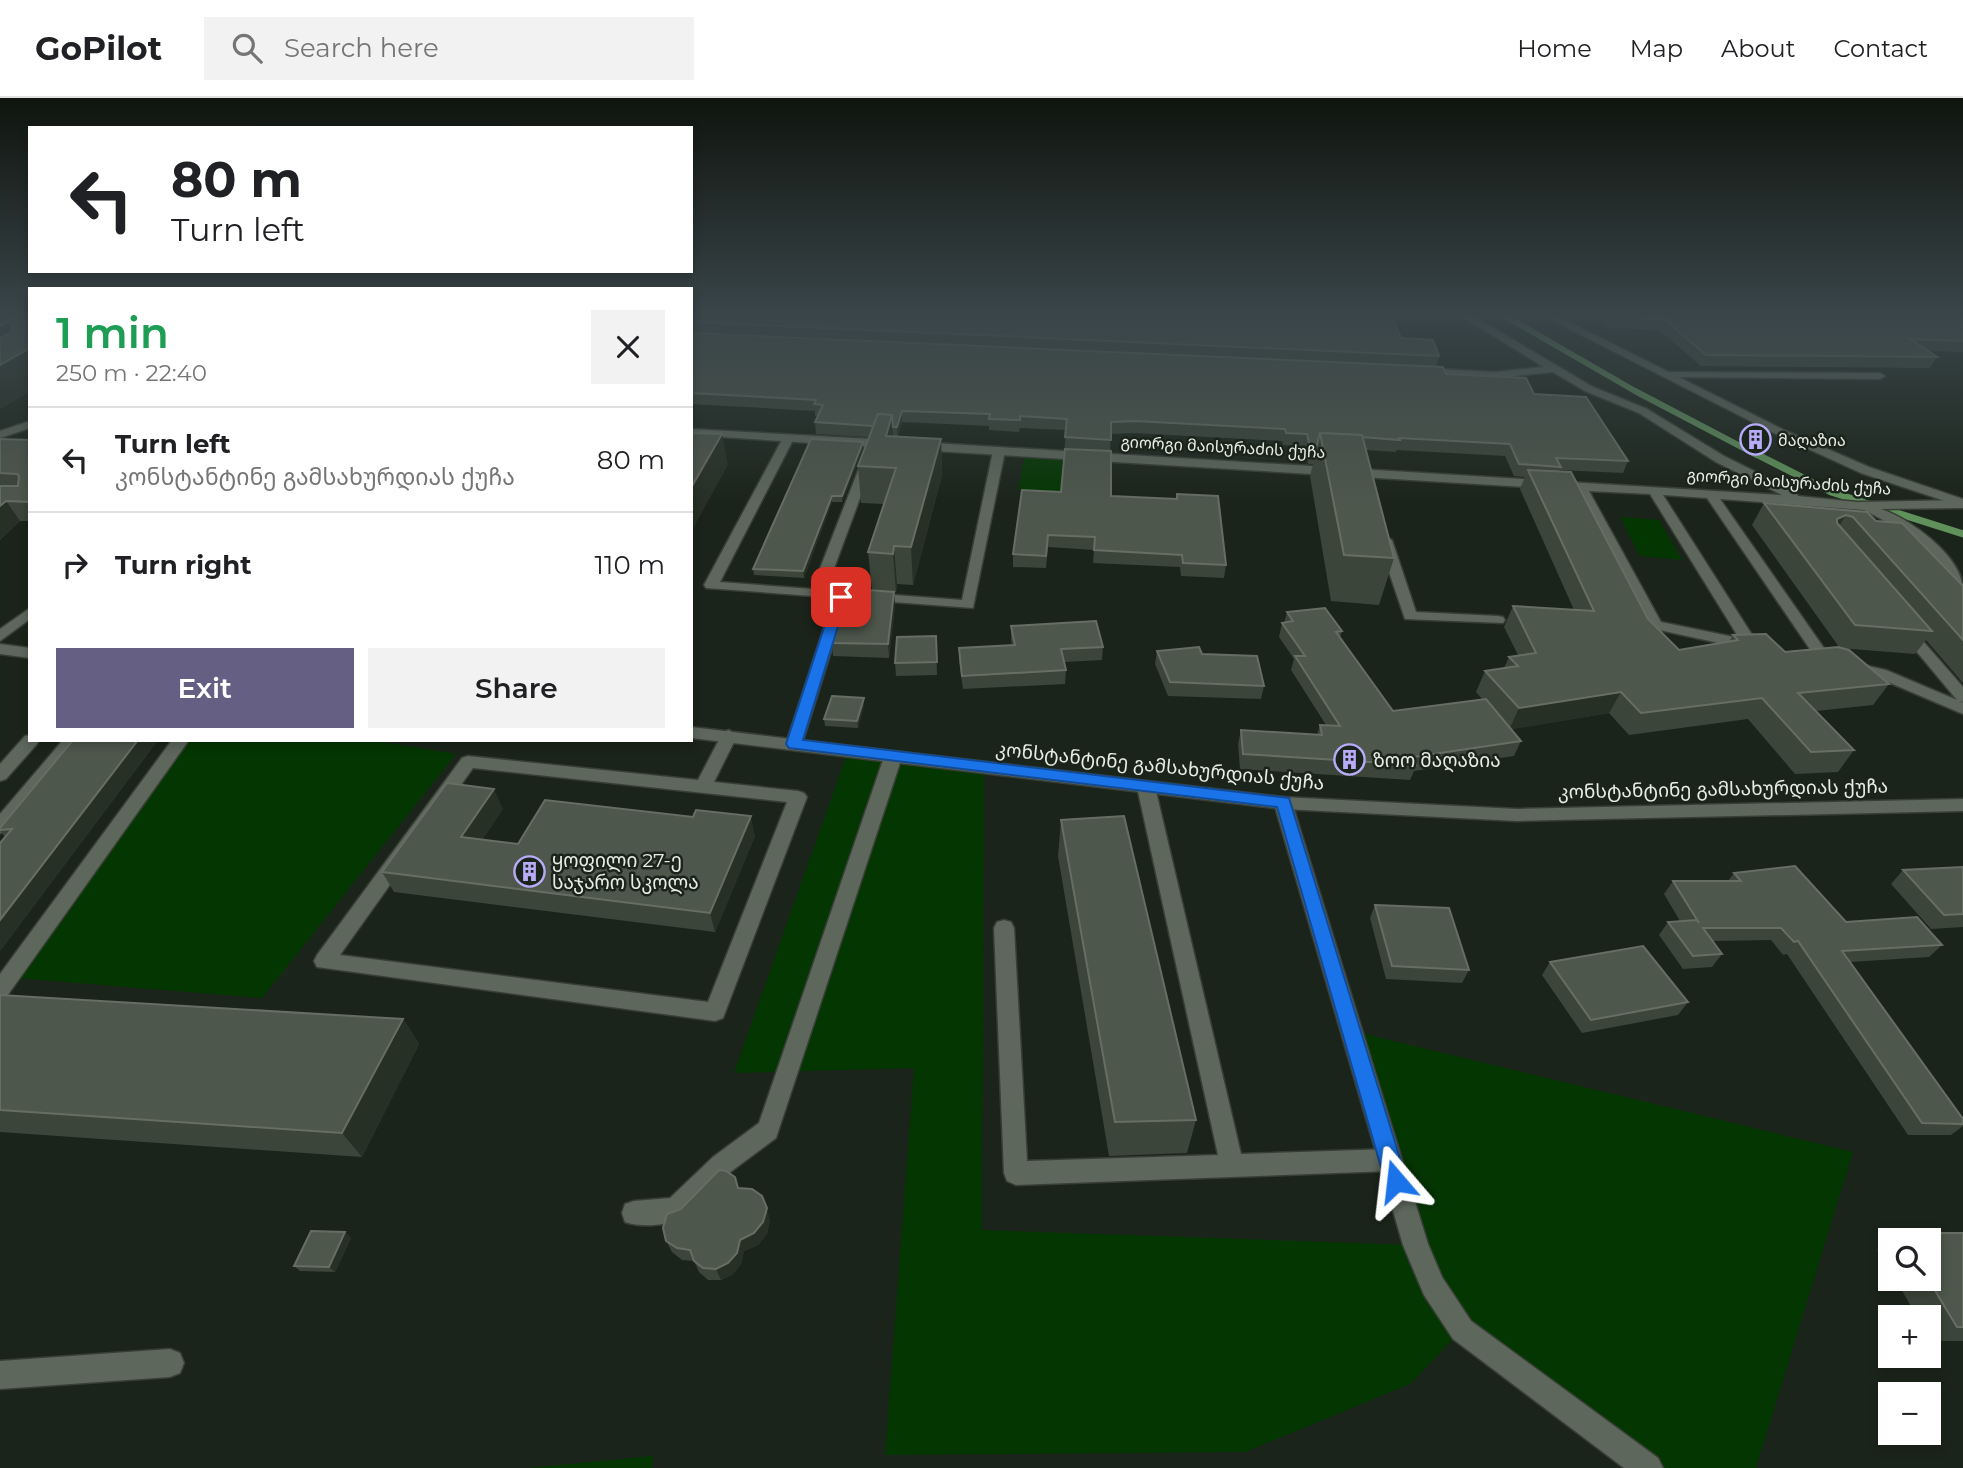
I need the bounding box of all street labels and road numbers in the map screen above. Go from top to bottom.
street label: გიორგი მაისურაძის ქუჩა [1120,432,1326,462]
street label: გიორგი მაისურაძის ქუჩა [1686,465,1892,499]
street label: კონსტანტინე გამსახურდიას ქუჩა [994,737,1325,796]
street label: კონსტანტინე გამსახურდიას ქუჩა [1558,775,1888,804]

